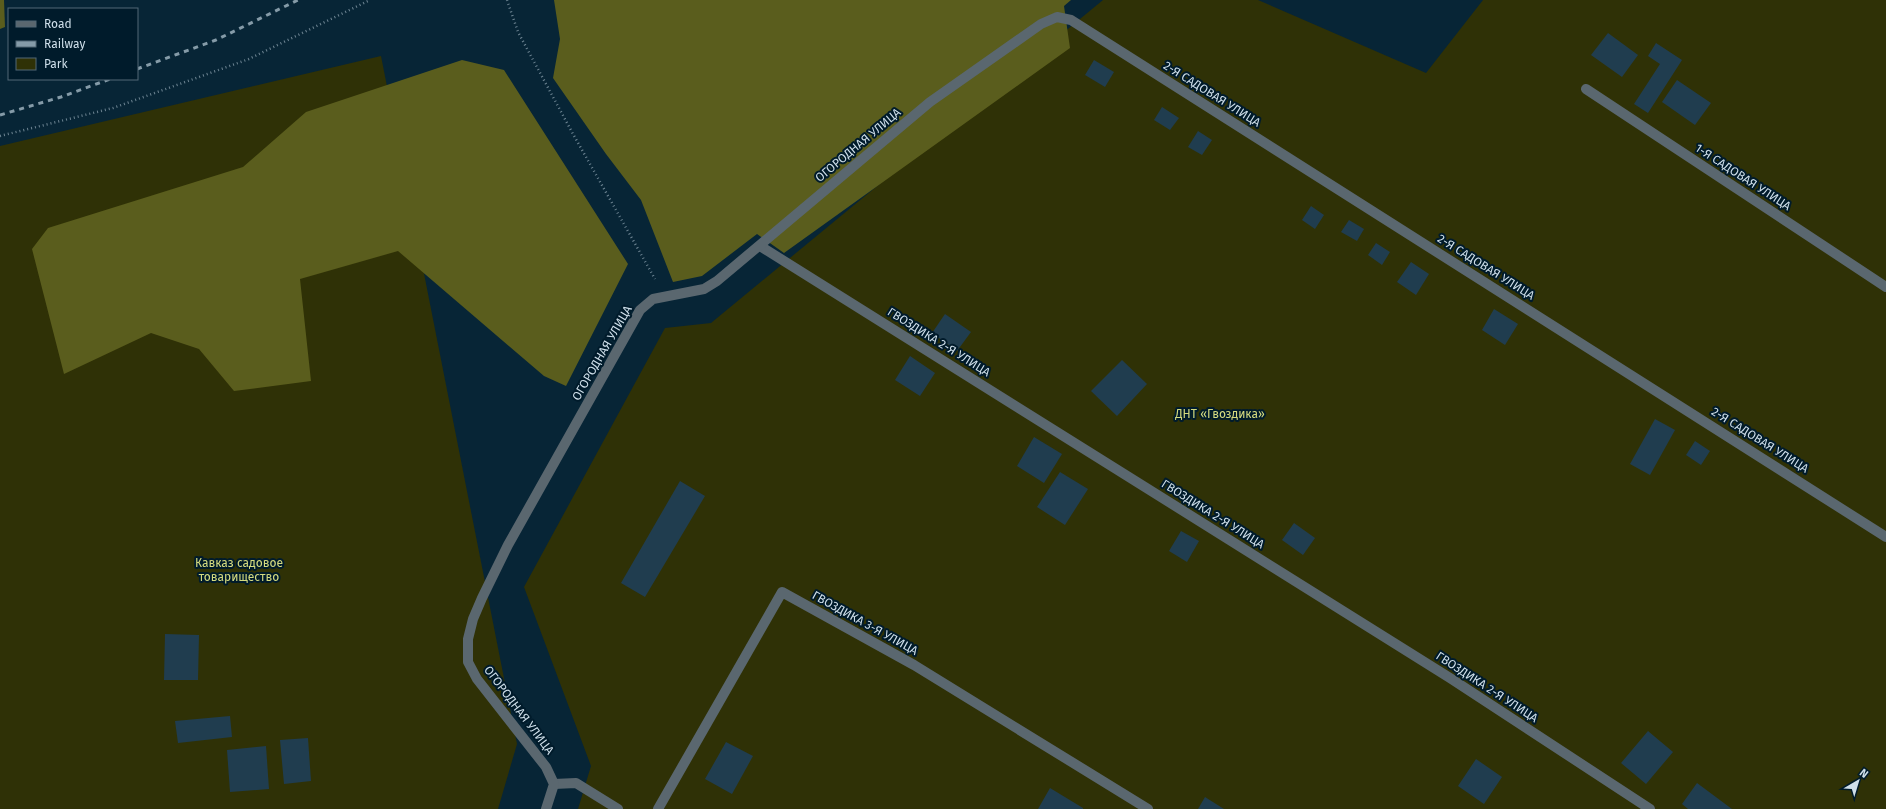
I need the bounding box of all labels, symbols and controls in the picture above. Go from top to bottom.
legend [8,8,138,80]
text: Road [44,17,72,31]
text: Railway [44,37,85,51]
text: Park [44,57,68,71]
street label: 2-Я САДОВАЯ УЛИЦА [1161,58,1263,130]
street label: ОГОРОДНАЯ УЛИЦА [812,105,904,185]
street label: 1-Я САДОВАЯ УЛИЦА [1693,141,1794,213]
street label: 2-Я САДОВАЯ УЛИЦА [1435,231,1537,303]
street label: ОГОРОДНАЯ УЛИЦА [569,303,635,403]
street label: ГВОЗДИКА 2-Я УЛИЦА [885,305,993,379]
street label: 2-Я САДОВАЯ УЛИЦА [1709,404,1811,476]
park label: ДНТ «Гвоздика» [1174,407,1265,421]
street label: ГВОЗДИКА 2-Я УЛИЦА [1159,477,1267,551]
park label: Кавказ садовое товарищество [195,556,283,584]
street label: ГВОЗДИКА 3-Я УЛИЦА [810,588,920,658]
street label: ГВОЗДИКА 2-Я УЛИЦА [1433,649,1541,725]
street label: ОГОРОДНАЯ УЛИЦА [481,663,557,757]
north arrow [1838,761,1878,801]
text: N [1857,766,1871,781]

